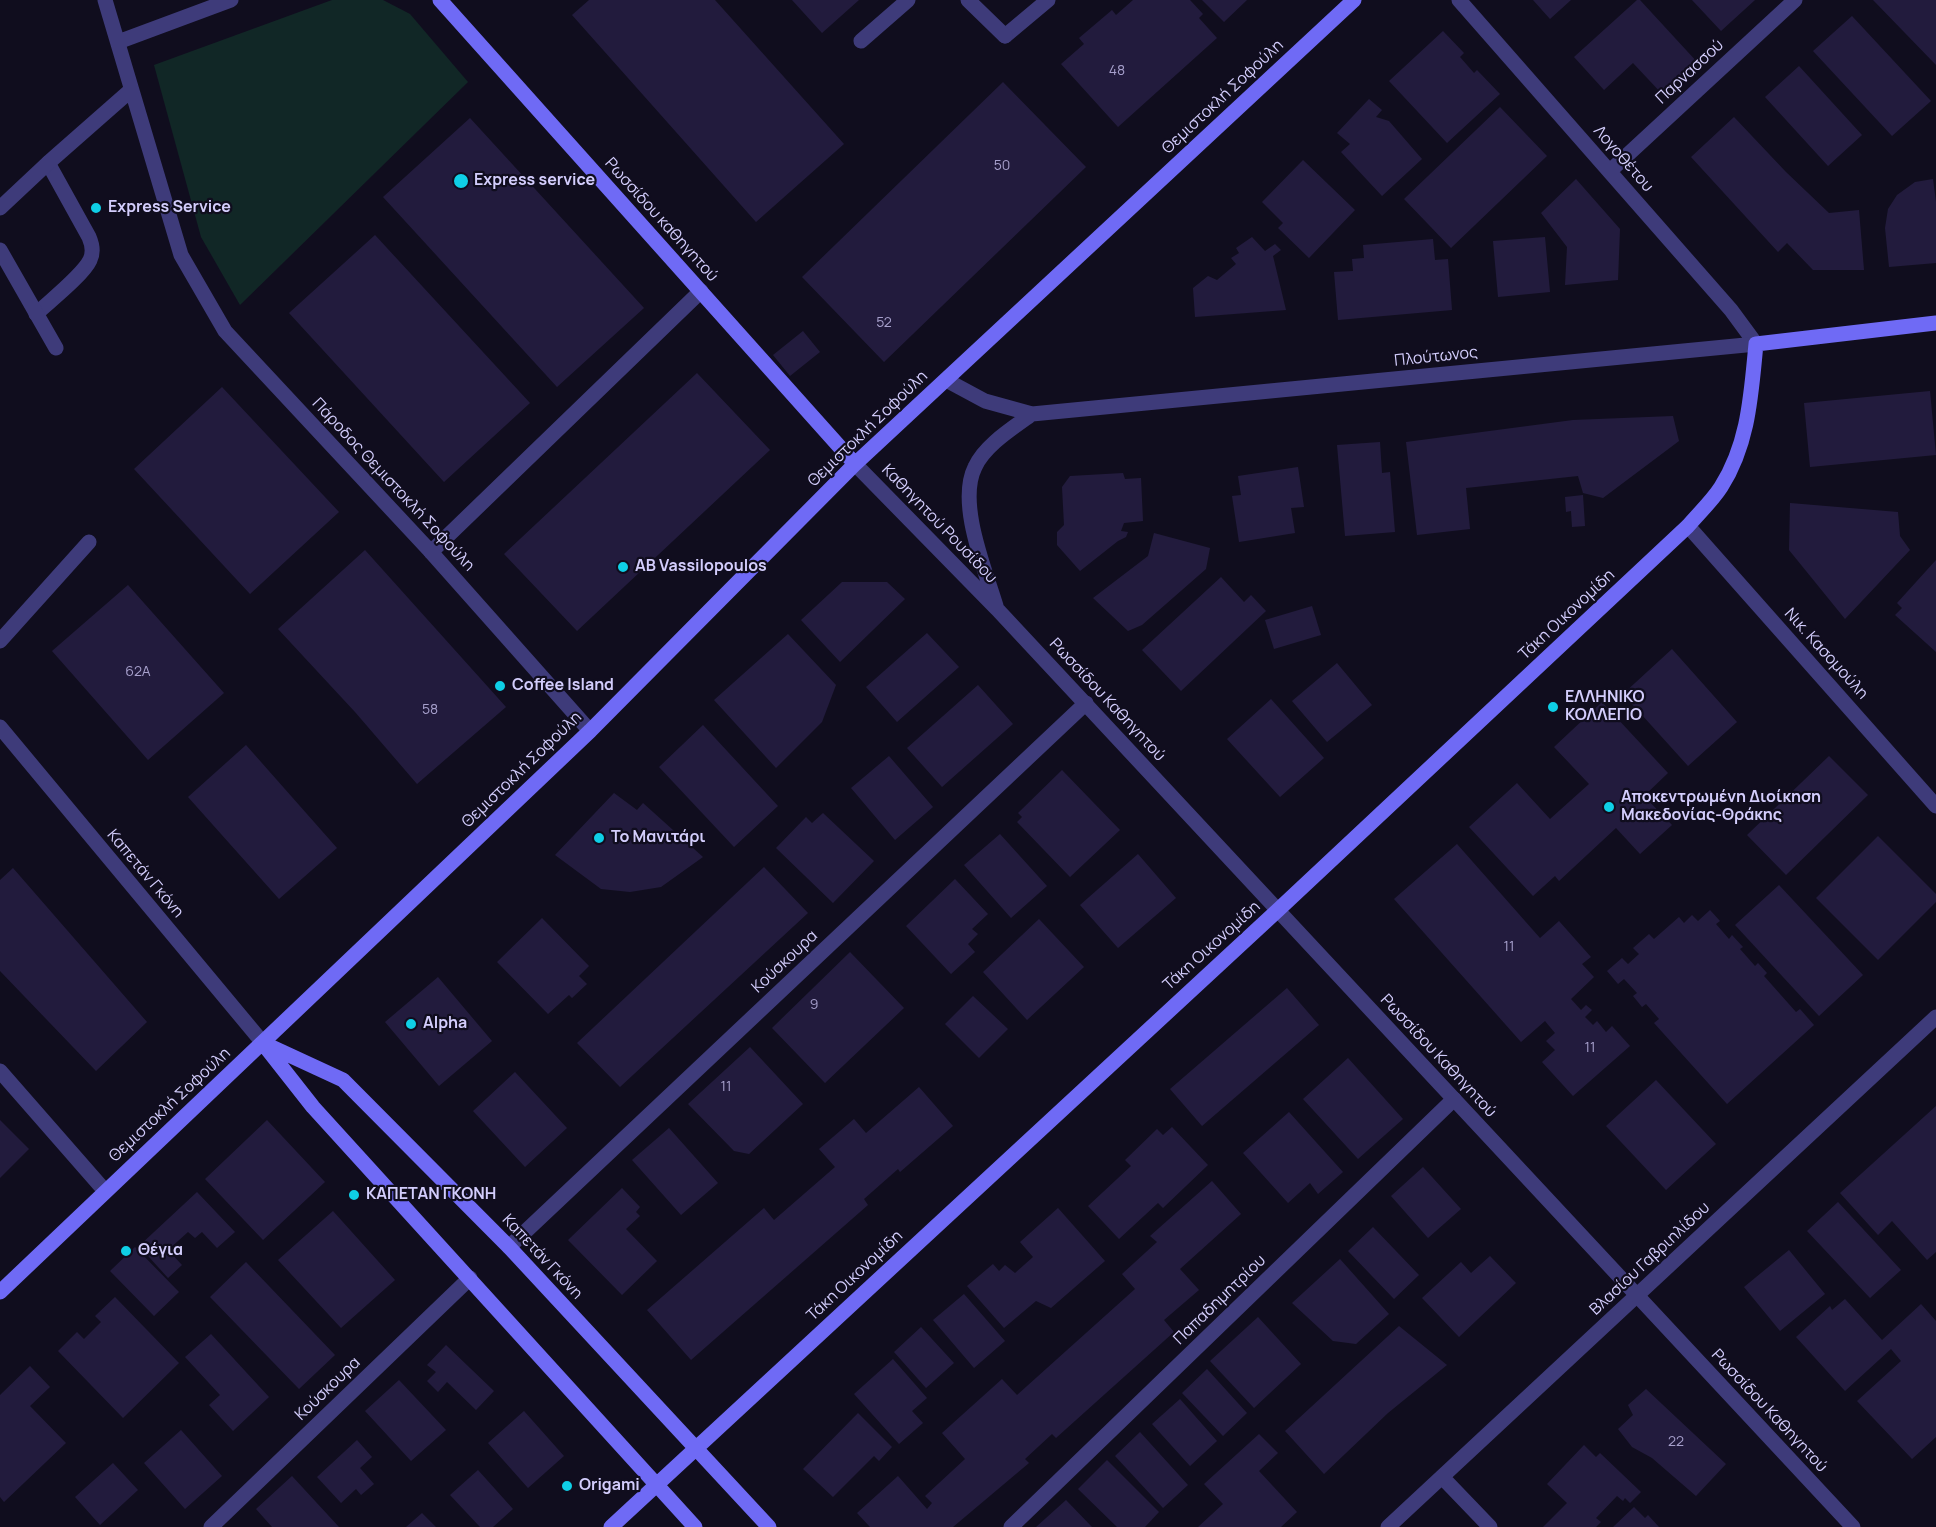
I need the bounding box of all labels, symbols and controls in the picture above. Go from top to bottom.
street label: Θεμιστοκλή Σοφούλη [1158,36,1288,158]
street label: Παρνασσού [1652,36,1728,108]
house number: 48 [1109,63,1125,79]
street label: Λογοθέτου [1589,122,1657,196]
street label: Ρωσσίδου καθηγητού [600,154,722,286]
house number: 50 [994,158,1010,174]
place label: Express service [474,171,595,191]
marker: Express service [452,172,470,190]
place label: Express Service [108,198,231,218]
marker: Express Service [89,201,103,215]
house number: 52 [876,315,892,331]
street label: Πλούτωνος [1393,343,1479,371]
street label: Θεμιστοκλή Σοφούλη [804,367,932,491]
street label: Πάροδος Θεμιστοκλή Σοφούλη [308,395,478,575]
street label: Καθηγητού Ρουσίδου [877,461,1001,587]
place label: AB Vassilopoulos [635,557,767,577]
marker: AB Vassilopoulos [616,560,630,574]
street label: Τάκη Οικονομίδη [1515,566,1619,664]
street label: Νικ. Κασομούλη [1780,604,1872,704]
street label: Ρωσσίδου Καθηγητού [1045,635,1169,765]
house number: 62A [125,664,151,680]
place label: Coffee Island [512,676,614,696]
marker: Coffee Island [493,679,507,693]
place label: ΕΛΛΗΝΙΚΟ ΚΟΛΛΕΓΙΟ [1565,688,1645,726]
marker: ΕΛΛΗΝΙΚΟ ΚΟΛΛΕΓΙΟ [1546,700,1560,714]
house number: 58 [422,702,438,718]
street label: Θεμιστοκλή Σοφούλη [458,708,586,832]
place label: Αποκεντρωμένη Διοίκηση Μακεδονίας-Θράκης [1621,788,1821,826]
marker: Αποκεντρωμένη Διοίκηση Μακεδονίας-Θράκης [1602,800,1616,814]
street label: Καπετάν Γκόνη [103,826,187,922]
place label: Το Μανιτάρι [611,828,706,848]
marker: Το Μανιτάρι [592,831,606,845]
street label: Τάκη Οικονομίδη [1160,897,1264,995]
street label: Κούσκουρα [748,927,822,997]
house number: 11 [1504,939,1514,955]
street label: Ρωσσίδου Καθηγητού [1376,991,1500,1121]
house number: 9 [810,997,818,1013]
place label: Alpha [423,1014,467,1034]
marker: Alpha [404,1017,418,1031]
house number: 11 [1585,1040,1595,1056]
street label: Θεμιστοκλή Σοφούλη [105,1044,235,1166]
house number: 11 [721,1079,731,1095]
place label: ΚΑΠΕΤΑΝ ΓΚΟΝΗ [366,1185,496,1205]
marker: ΚΑΠΕΤΑΝ ΓΚΟΝΗ [347,1188,361,1202]
street label: Βλασίου Γαβριηλίδου [1586,1198,1714,1320]
street label: Καπετάν Γκόνη [498,1211,586,1303]
street label: Τάκη Οικονομίδη [803,1227,907,1325]
place label: Θέγια [138,1241,183,1261]
marker: Θέγια [119,1244,133,1258]
street label: Παπαδημητρίου [1170,1251,1270,1349]
street label: Ρωσσίδου Καθηγητού [1707,1346,1831,1476]
street label: Κούσκουρα [291,1353,365,1425]
house number: 22 [1668,1434,1684,1450]
place label: Origami [579,1476,640,1496]
marker: Origami [560,1479,574,1493]

